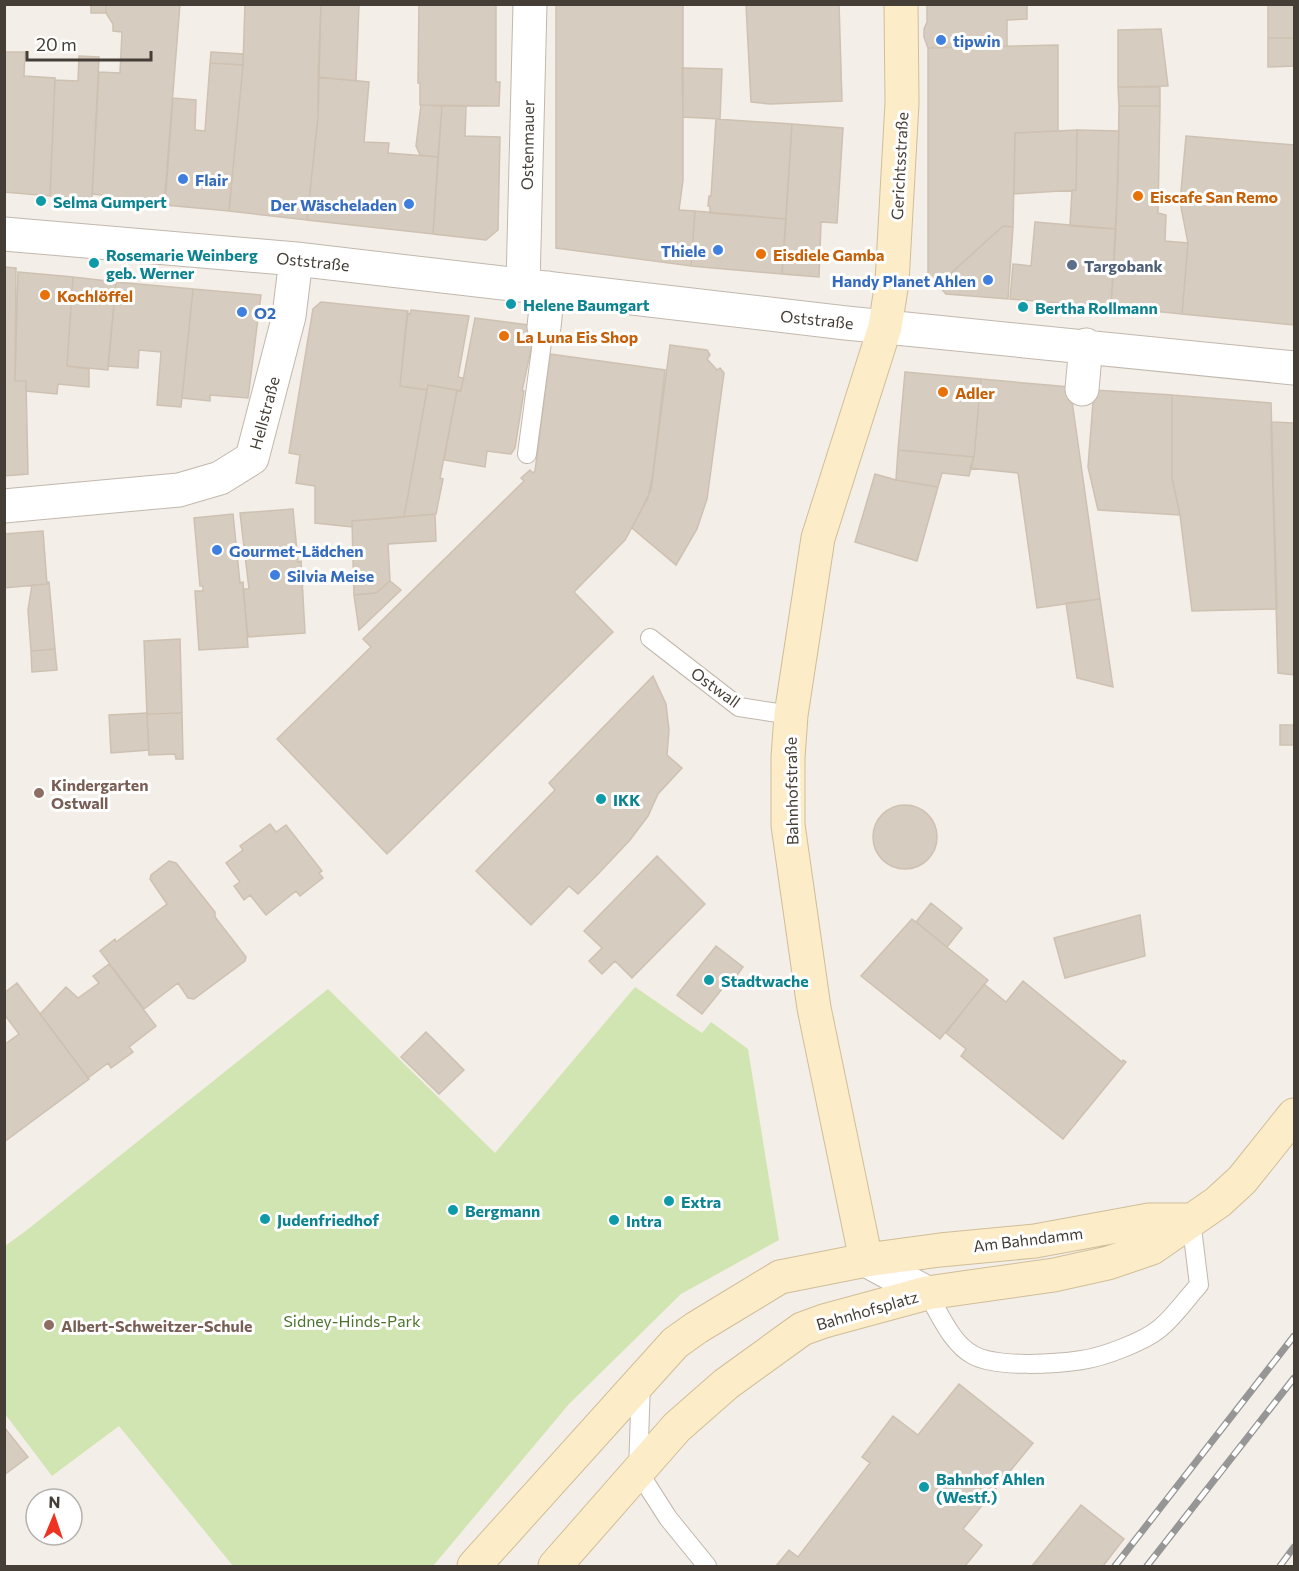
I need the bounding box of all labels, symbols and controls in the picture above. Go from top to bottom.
scale bar [27,24,152,62]
place label: tipwin [953,31,1000,50]
text: 20 m [36,33,77,55]
marker: tipwin [934,33,948,47]
street label: Ostenmauer [517,99,537,190]
street label: Gerichtsstraße [887,112,911,220]
place label: Flair [195,170,228,189]
marker: Flair [176,172,190,186]
place label: Eiscafe San Remo [1150,187,1279,206]
marker: Eiscafe San Remo [1131,189,1145,203]
place label: Selma Gumpert [53,192,167,211]
marker: Selma Gumpert [34,194,48,208]
place label: Der Wäscheladen [270,195,397,214]
marker: Der Wäscheladen [402,197,416,211]
place label: Thiele [661,241,706,260]
marker: Thiele [711,243,725,257]
place label: Rosemarie Weinberg geb. Werner [106,245,258,282]
place label: Eisdiele Gamba [773,245,885,264]
marker: Eisdiele Gamba [754,247,768,261]
street label: Oststraße [276,248,350,274]
marker: Rosemarie Weinberg geb. Werner [87,256,101,270]
place label: Targobank [1084,256,1164,275]
marker: Targobank [1065,258,1079,272]
place label: Handy Planet Ahlen [832,271,976,290]
marker: Handy Planet Ahlen [981,273,995,287]
place label: Kochlöffel [57,286,133,305]
marker: Kochlöffel [38,288,52,302]
place label: Helene Baumgart [523,295,650,314]
marker: Helene Baumgart [504,297,518,311]
place label: Bertha Rollmann [1035,298,1158,317]
marker: Bertha Rollmann [1016,300,1030,314]
place label: O2 [254,303,276,322]
marker: O2 [235,305,249,319]
street label: Oststraße [780,306,854,332]
place label: La Luna Eis Shop [516,327,638,346]
marker: La Luna Eis Shop [497,329,511,343]
street label: Hellstraße [245,374,283,452]
place label: Adler [955,383,995,402]
marker: Adler [936,385,950,399]
place label: Gourmet-Lädchen [229,541,364,560]
marker: Gourmet-Lädchen [210,543,224,557]
place label: Silvia Meise [287,566,374,585]
marker: Silvia Meise [268,568,282,582]
street label: Ostwall [688,663,744,711]
street label: Bahnhofstraße [781,737,801,845]
place label: Kindergarten Ostwall [51,775,148,812]
marker: Kindergarten Ostwall [32,786,46,800]
place label: IKK [613,790,640,809]
marker: IKK [594,792,608,806]
place label: Stadtwache [721,971,809,990]
marker: Stadtwache [702,973,716,987]
place label: Extra [681,1192,721,1211]
marker: Extra [662,1194,676,1208]
place label: Bergmann [465,1201,540,1220]
marker: Bergmann [446,1203,460,1217]
place label: Judenfriedhof [277,1210,379,1229]
place label: Intra [626,1211,662,1230]
marker: Judenfriedhof [258,1212,272,1226]
marker: Intra [607,1213,621,1227]
street label: Am Bahndamm [972,1223,1084,1255]
street label: Bahnhofsplatz [814,1286,920,1334]
park label: Sidney-Hinds-Park [283,1311,421,1330]
place label: Albert-Schweitzer-Schule [61,1316,253,1335]
marker: Albert-Schweitzer-Schule [42,1318,56,1332]
place label: Bahnhof Ahlen (Westf.) [936,1469,1045,1506]
marker: Bahnhof Ahlen (Westf.) [917,1480,931,1494]
north arrow [24,1487,84,1547]
text: N [48,1492,61,1511]

